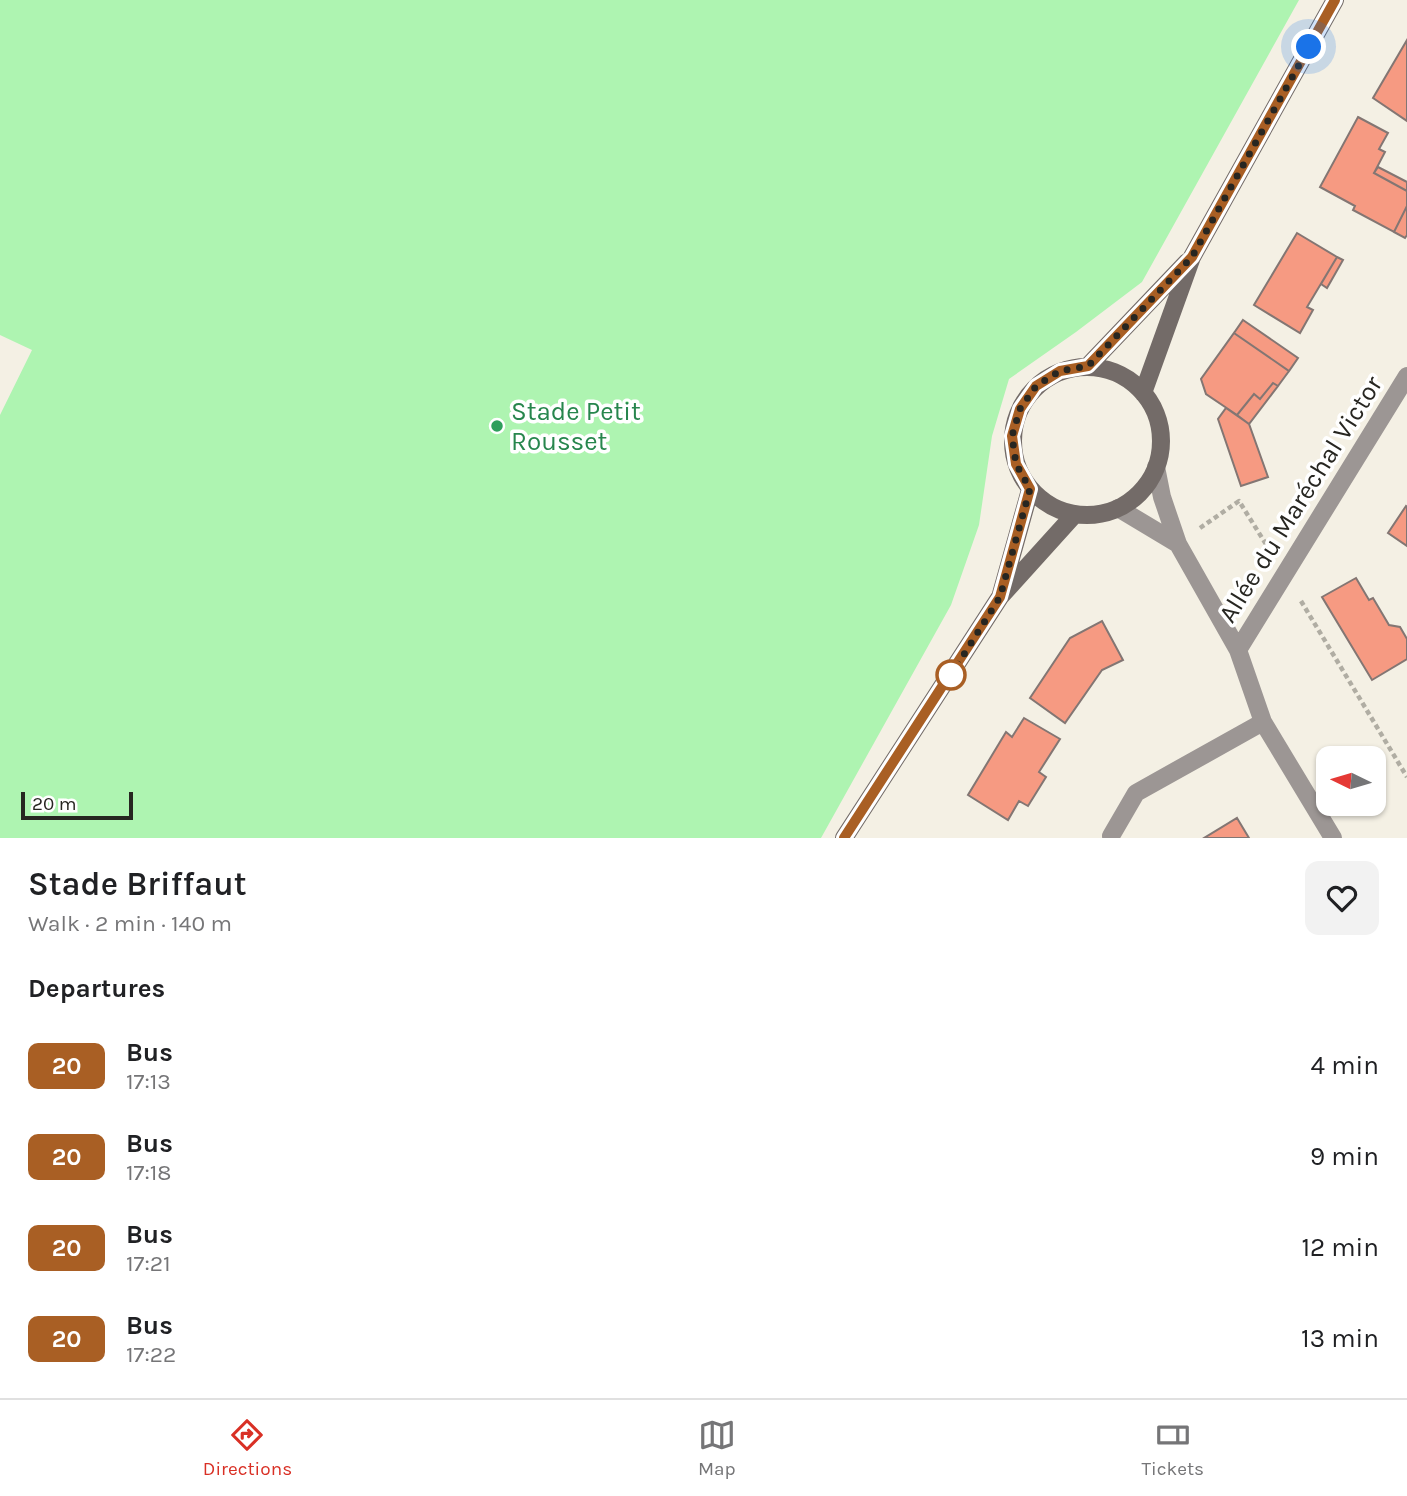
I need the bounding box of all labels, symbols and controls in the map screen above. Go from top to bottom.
your location [1291,29,1326,64]
street label: Allée du Maréchal Victor [1212,370,1389,628]
place label: Stade Petit Rousset [511,396,641,457]
marker: Stade Petit Rousset [489,418,505,434]
unlabelled marker [936,660,966,690]
north arrow [1316,746,1386,816]
map controls [1316,746,1386,816]
scale bar [21,789,133,821]
text: 20 m [32,793,77,815]
button: heart [1305,861,1379,935]
text: Stade Briffaut [28,865,247,903]
text: Walk · 2 min · 140 m [28,910,232,937]
text: Departures [28,973,165,1004]
text: Bus [126,1037,173,1068]
text: 4 min [1311,1050,1379,1081]
text: 20 [52,1052,81,1080]
text: 17:13 [126,1068,171,1095]
text: Bus [126,1128,173,1159]
text: 9 min [1310,1141,1379,1172]
text: 20 [52,1143,81,1171]
text: 17:18 [126,1159,171,1186]
text: Bus [126,1219,173,1250]
text: 12 min [1301,1232,1379,1263]
text: 20 [52,1234,81,1262]
text: 17:21 [126,1250,171,1277]
text: Bus [126,1310,173,1341]
text: 13 min [1301,1323,1379,1354]
text: 20 [52,1325,81,1353]
text: 17:22 [126,1341,176,1368]
tab: Directions [203,1416,292,1480]
tab: Map [698,1416,736,1480]
tab: Tickets [1142,1416,1204,1480]

